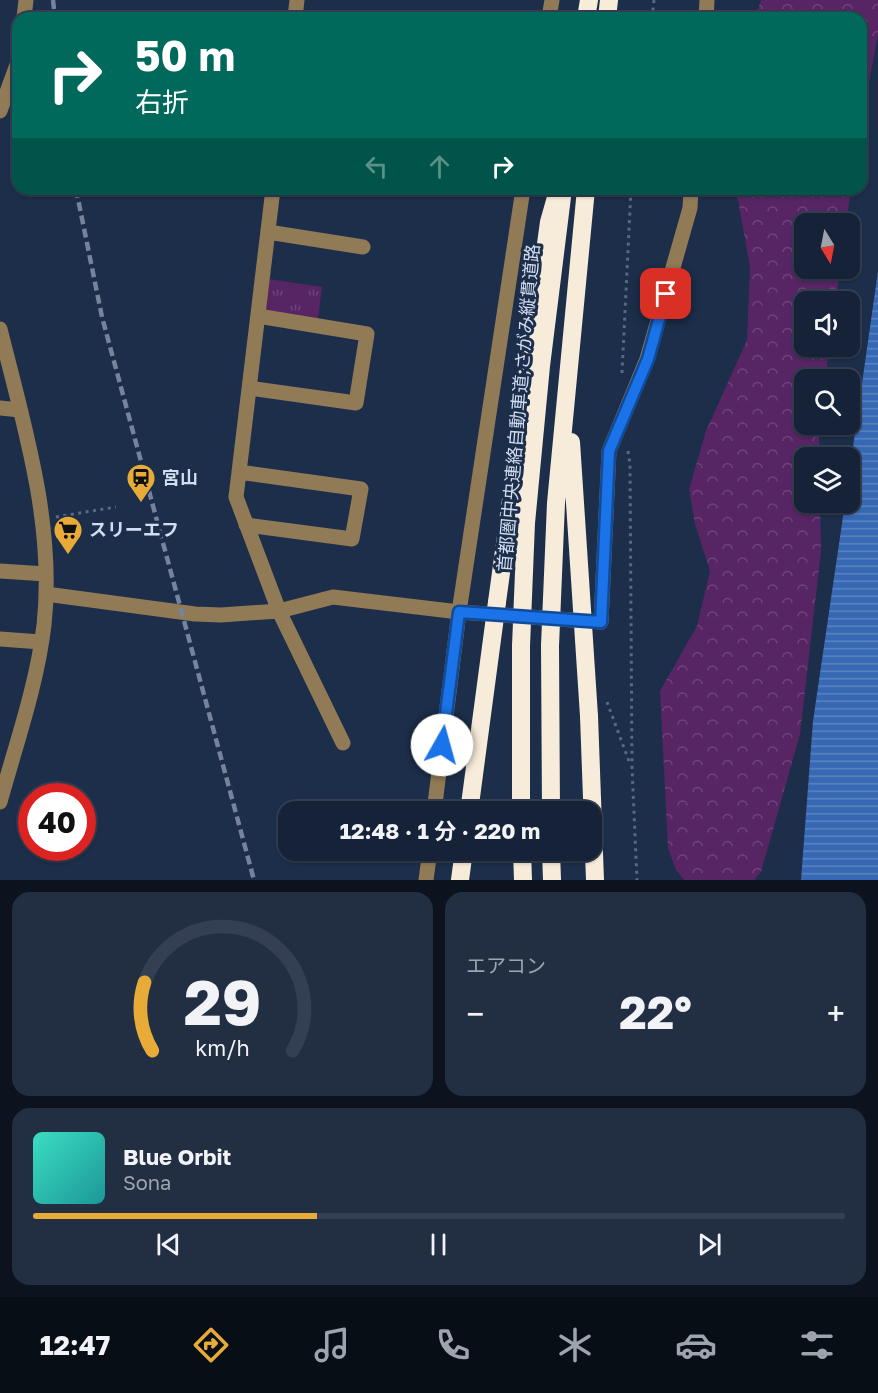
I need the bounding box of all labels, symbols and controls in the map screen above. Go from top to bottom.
text: 50 m [135,30,235,80]
icon: right [36,36,114,114]
text: 右折 [135,86,189,118]
icon: left [360,150,393,183]
icon: ahead [423,150,456,183]
icon: right [486,150,519,183]
north arrow [794,213,860,279]
map controls [794,213,860,513]
street label: 首都圏中央連絡自動車道;さがみ縦貫道路 [493,243,543,573]
pin [640,268,691,319]
icon: arrive [649,277,682,310]
button: sound [794,291,860,357]
button: search [794,369,860,435]
button: layers [794,447,860,513]
station icon: 宮山 [125,462,157,504]
place label: 宮山 [162,466,198,488]
supermarket icon: スリーエフ [52,514,84,556]
place label: スリーエフ [89,518,179,540]
position arrow [410,713,474,777]
speed limit sign: 40 [18,783,96,861]
text: 12:48 · 1 分 · 220 m [340,817,540,844]
text: エアコン [466,953,546,977]
text: 29 [184,964,261,1039]
text: 22° [619,985,692,1039]
text: − [466,994,484,1033]
text: + [827,994,845,1033]
text: km/h [195,1035,250,1061]
text: Blue Orbit [123,1143,231,1170]
text: Sona [123,1170,171,1194]
icon: previous [152,1228,185,1261]
icon: pause [422,1228,455,1261]
icon: next [693,1228,726,1261]
icon: directions [190,1324,232,1366]
icon: music [311,1324,353,1366]
icon: phone [432,1324,474,1366]
icon: climate [554,1324,596,1366]
icon: car [675,1324,717,1366]
icon: filters [796,1324,838,1366]
text: 12:47 [40,1329,110,1361]

